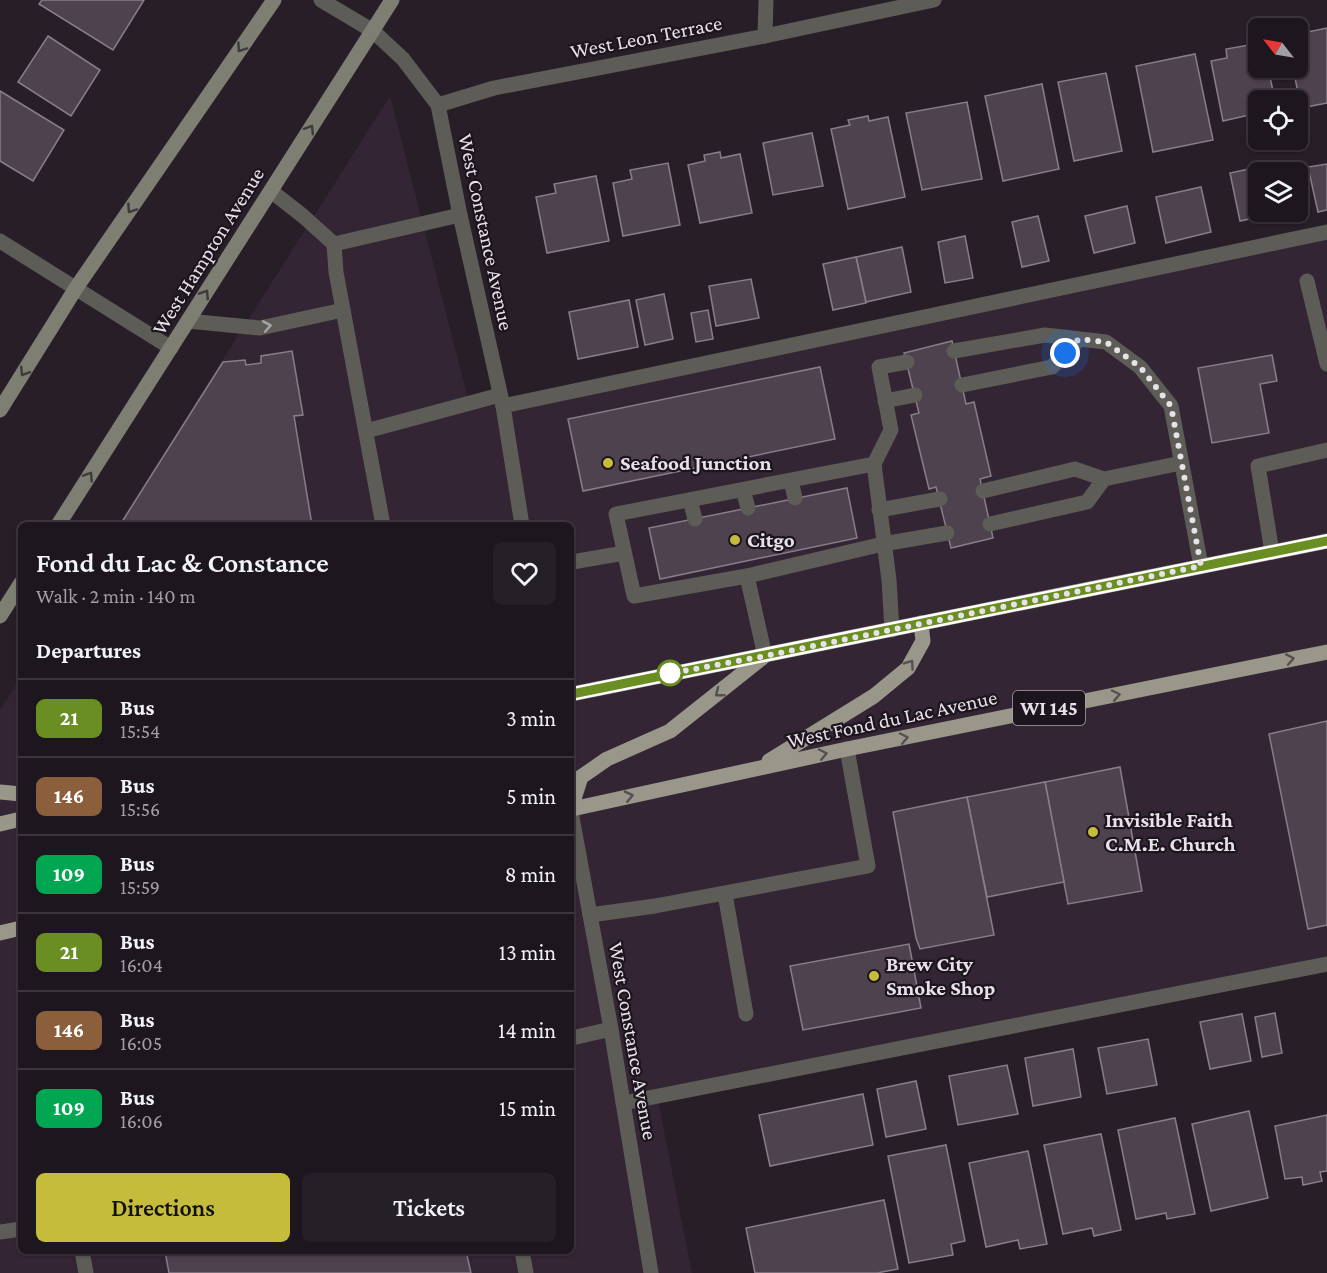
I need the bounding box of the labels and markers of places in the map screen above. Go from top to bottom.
place label: Seafood Junction [620,451,772,475]
marker: Seafood Junction [601,456,615,470]
place label: Citgo [747,528,795,552]
marker: Citgo [728,533,742,547]
unlabelled marker [657,660,683,686]
place label: Invisible Faith C.M.E. Church [1105,808,1236,856]
marker: Invisible Faith C.M.E. Church [1086,825,1100,839]
place label: Brew City Smoke Shop [886,952,995,1000]
marker: Brew City Smoke Shop [867,969,881,983]

